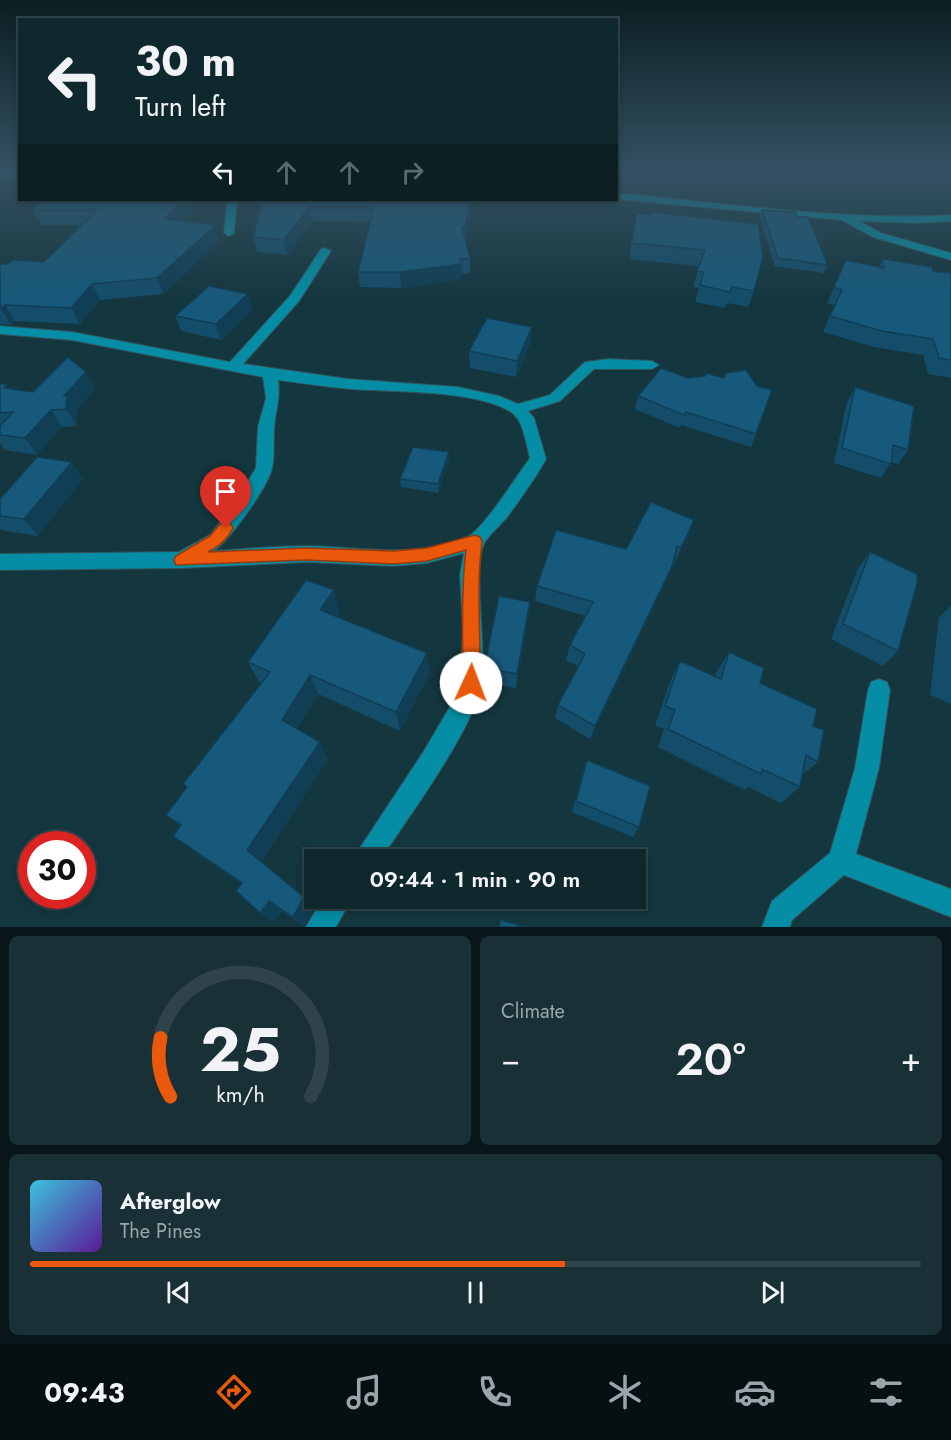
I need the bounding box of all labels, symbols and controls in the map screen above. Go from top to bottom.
text: 30 m [135,31,236,92]
icon: left [36,42,114,120]
text: Turn left [135,87,225,126]
icon: left [207,156,240,189]
icon: ahead [270,156,303,189]
icon: ahead [333,156,366,189]
icon: right [396,156,429,189]
pin [200,466,251,528]
icon: arrive [209,475,242,508]
position arrow [439,651,503,715]
speed limit sign: 30 [18,831,96,909]
text: 09:44 · 1 min · 90 m [370,863,580,895]
text: Climate [501,997,565,1026]
text: 25 [199,1004,281,1094]
text: 20° [675,1027,746,1092]
text: − [501,1036,520,1083]
text: + [901,1036,921,1083]
text: km/h [216,1080,264,1111]
text: Afterglow [120,1185,221,1217]
text: The Pines [120,1217,201,1246]
icon: previous [162,1276,195,1309]
icon: pause [459,1276,492,1309]
icon: next [756,1276,789,1309]
icon: directions [213,1371,255,1413]
icon: music [343,1371,385,1413]
icon: phone [474,1371,516,1413]
icon: climate [604,1371,646,1413]
icon: car [734,1371,776,1413]
icon: filters [865,1371,907,1413]
text: 09:43 [44,1373,124,1412]

